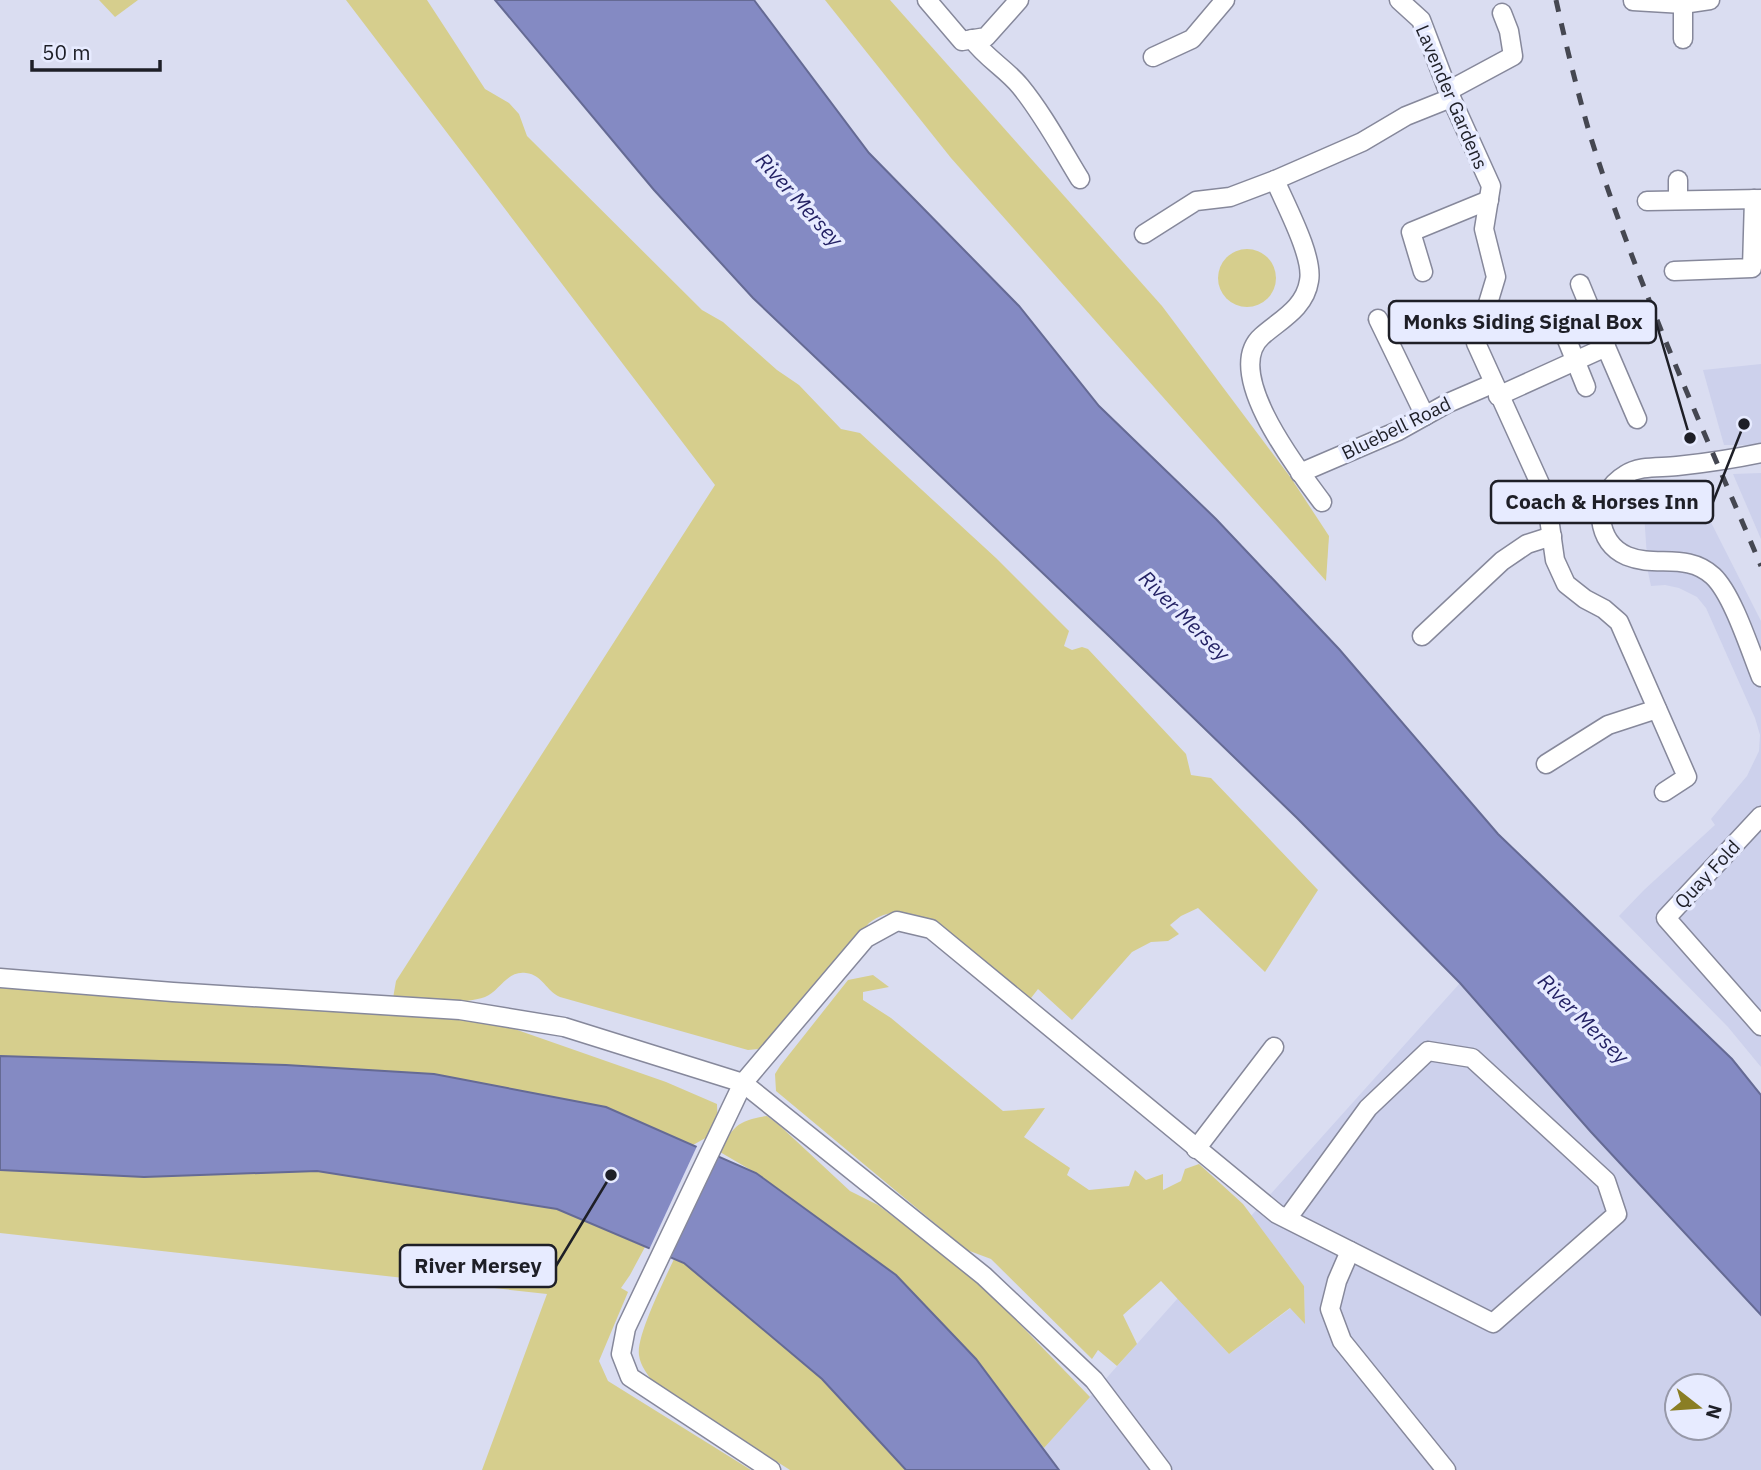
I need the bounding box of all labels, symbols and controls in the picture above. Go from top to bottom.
street label: Lavender Gardens [1411,21,1493,173]
scale bar [32,28,159,72]
text: 50 m [42,38,91,66]
water label: River Mersey [750,146,850,253]
callout: Monks Siding Signal Box [1389,301,1656,343]
text: Monks Siding Signal Box [1403,307,1643,335]
street label: Bluebell Road [1337,391,1455,465]
callout: Coach & Horses Inn [1491,481,1713,523]
text: Coach & Horses Inn [1505,487,1699,515]
water label: River Mersey [1133,564,1237,667]
street label: Quay Fold [1669,835,1745,913]
water label: River Mersey [1532,967,1636,1070]
callout: River Mersey [400,1245,556,1287]
text: River Mersey [414,1251,543,1279]
north arrow [1663,1372,1733,1442]
text: N [1701,1402,1728,1422]

